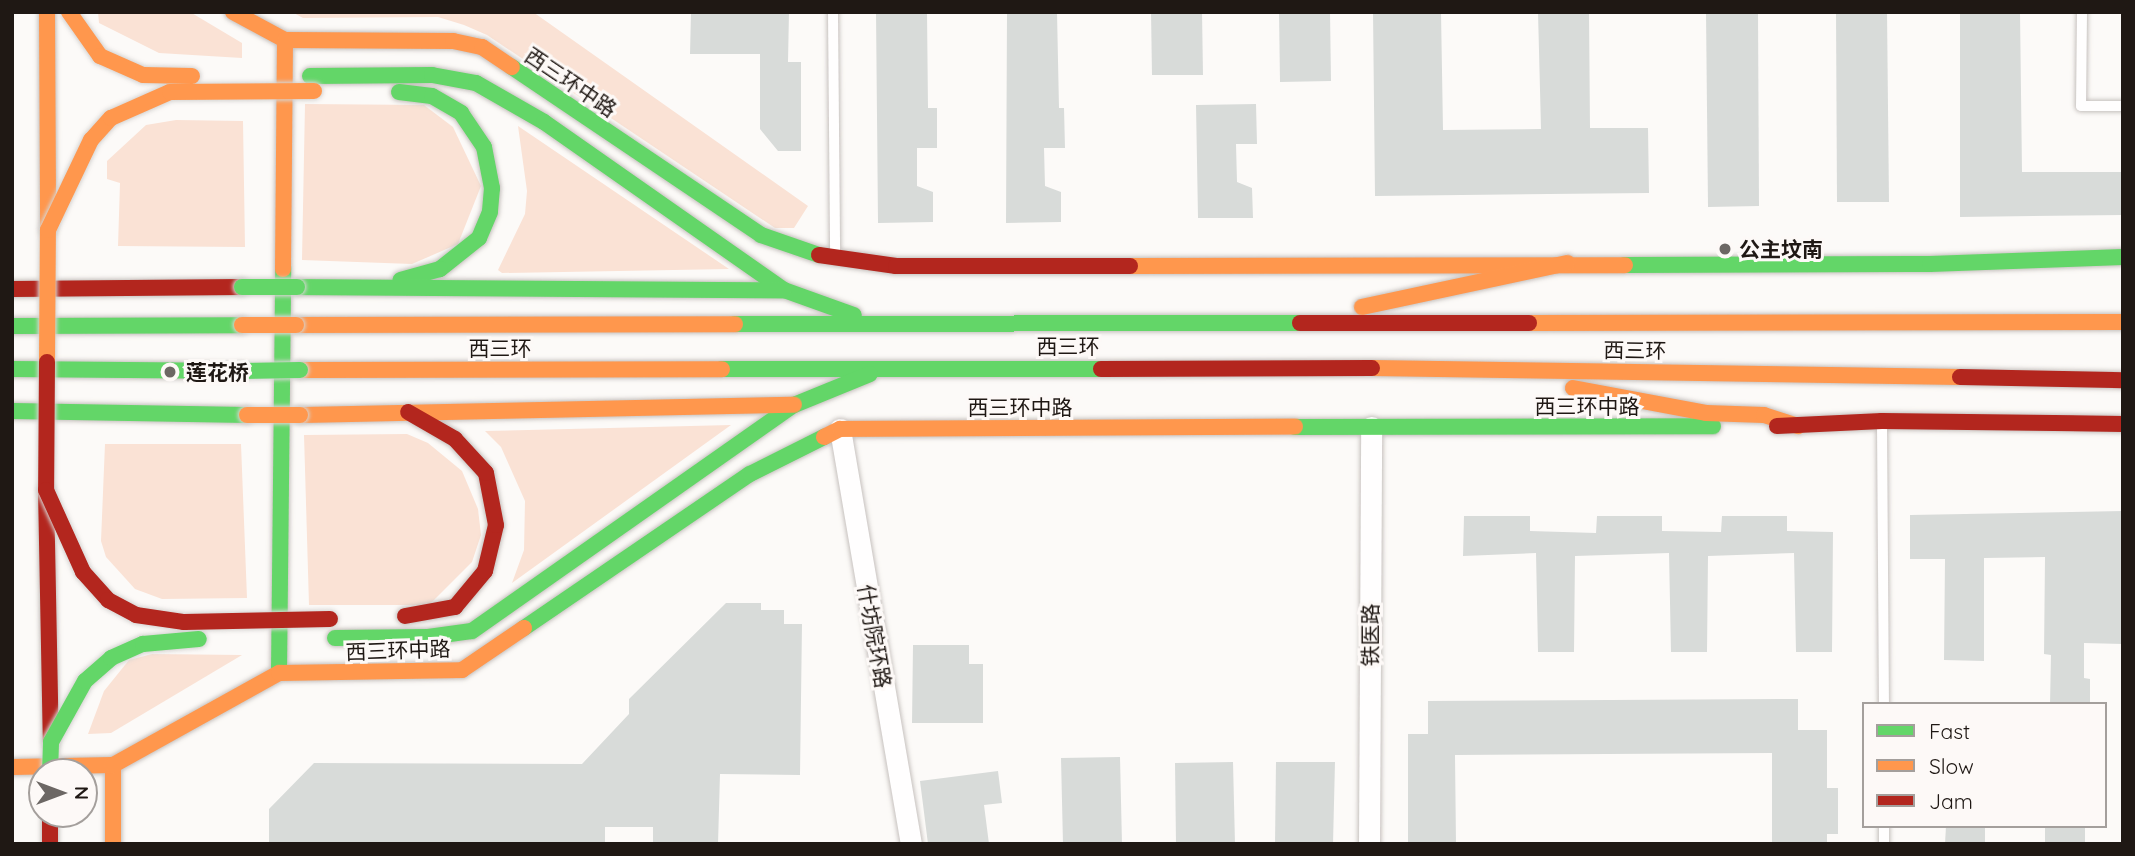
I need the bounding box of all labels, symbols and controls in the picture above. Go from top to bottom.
street label: 西三环中路 [520,42,622,122]
place label: 公主坟南 [1739,236,1823,262]
marker: 公主坟南 [1717,241,1733,257]
street label: 西三环 [1037,333,1099,359]
street label: 西三环 [469,335,531,361]
street label: 西三环 [1603,337,1667,363]
place label: 莲花桥 [186,359,249,385]
marker: 莲花桥 [160,362,180,382]
street label: 西三环中路 [1535,393,1639,419]
street label: 西三环中路 [968,394,1072,420]
street label: 什坊院环路 [853,582,897,690]
street label: 铁医路 [1357,604,1383,666]
street label: 西三环中路 [345,636,451,664]
legend [1862,702,2107,828]
text: Fast [1929,718,1970,744]
text: Slow [1929,753,1974,779]
north arrow [28,758,98,828]
text: N [70,786,94,800]
text: Jam [1929,788,1973,814]

